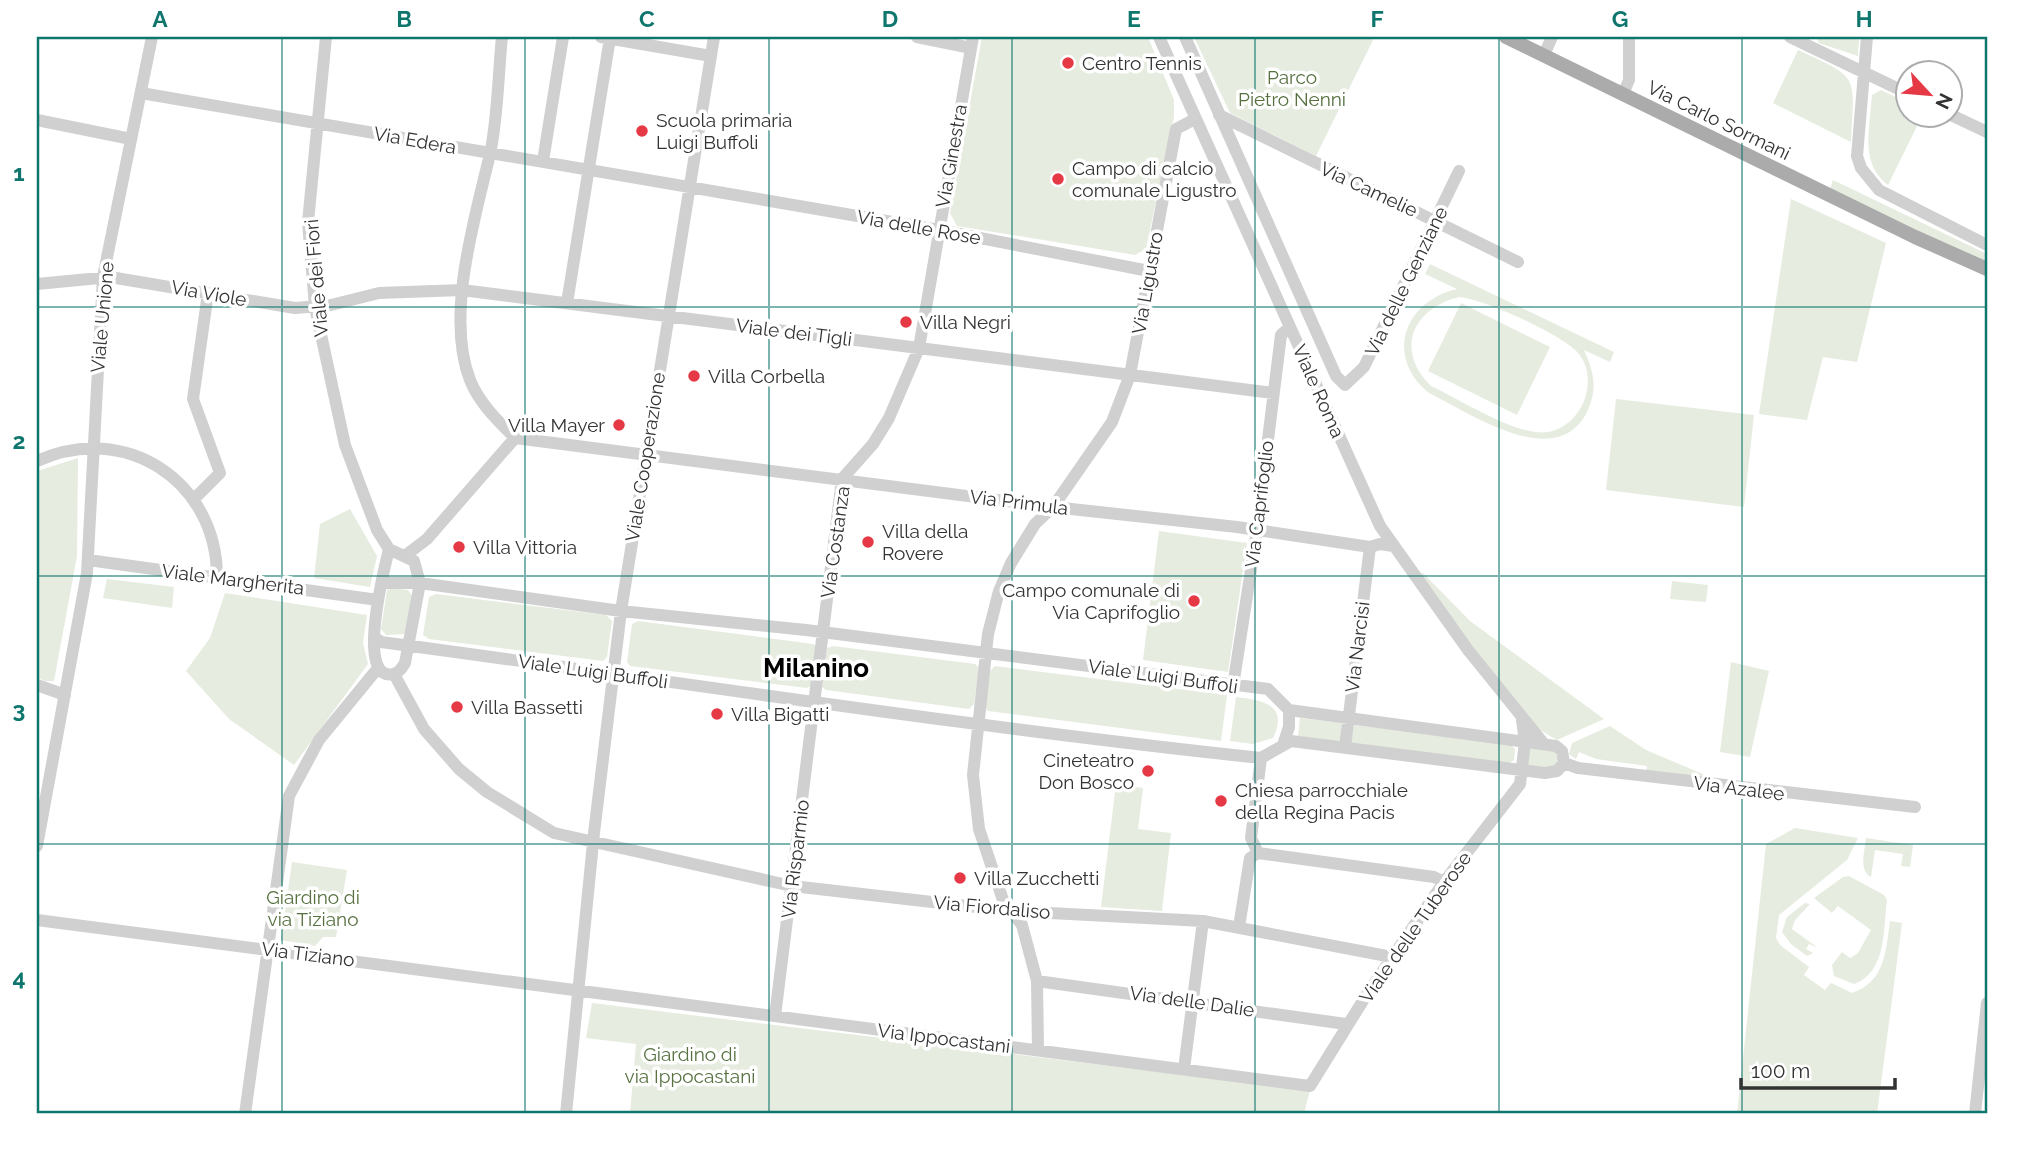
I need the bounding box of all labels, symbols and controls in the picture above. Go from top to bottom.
text: A [152,5,168,32]
text: B [396,5,412,32]
text: C [639,5,655,32]
text: D [882,5,898,32]
text: E [1127,5,1141,32]
text: F [1370,5,1384,32]
text: G [1612,5,1628,32]
text: H [1855,5,1873,32]
place label: Centro Tennis [1082,52,1202,74]
marker: Centro Tennis [1060,55,1076,71]
north arrow [1895,60,1965,130]
park label: Parco Pietro Nenni [1238,66,1346,110]
street label: Via Carlo Sormani [1644,76,1794,164]
text: N [1931,90,1957,113]
street label: Via Ginestra [931,103,971,209]
place label: Scuola primaria Luigi Buffoli [656,109,792,153]
street label: Via Edera [372,122,458,158]
marker: Scuola primaria Luigi Buffoli [634,123,650,139]
place label: Campo di calcio comunale Ligustro [1072,157,1236,201]
street label: Via Camelie [1317,157,1421,221]
text: 1 [13,159,25,186]
marker: Campo di calcio comunale Ligustro [1050,171,1066,187]
street label: Via delle Genziane [1360,203,1452,359]
street label: Via delle Rose [855,205,983,249]
street label: Viale dei Fiori [300,218,332,338]
street label: Via Ligustro [1127,230,1167,336]
street label: Viale Unione [86,260,118,374]
street label: Via Viole [170,276,248,310]
place label: Villa Negri [920,311,1011,333]
street label: Viale dei Tigli [735,314,853,350]
marker: Villa Negri [898,314,914,330]
street label: Viale Roma [1289,341,1349,441]
place label: Villa Corbella [708,365,825,387]
marker: Villa Corbella [686,368,702,384]
street label: Viale Cooperazione [621,371,669,543]
place label: Villa Mayer [508,414,605,436]
marker: Villa Mayer [611,417,627,433]
text: 2 [13,427,25,454]
street label: Via Caprifoglio [1240,439,1278,569]
street label: Via Costanza [816,484,854,600]
street label: Via Primula [968,485,1070,519]
place label: Villa della Rovere [882,520,968,564]
marker: Villa della Rovere [860,534,876,550]
place label: Villa Vittoria [473,536,577,558]
marker: Villa Vittoria [451,539,467,555]
street label: Viale Margherita [160,559,306,599]
place label: Campo comunale di Via Caprifoglio [1002,579,1180,623]
marker: Campo comunale di Via Caprifoglio [1186,593,1202,609]
street label: Via Narcisi [1341,600,1373,694]
street label: Viale Luigi Buffoli [517,650,669,692]
district label: Milanino [763,653,869,683]
street label: Viale Luigi Buffoli [1087,655,1239,697]
text: 3 [13,696,25,723]
place label: Villa Bassetti [471,696,583,718]
marker: Villa Bassetti [449,699,465,715]
place label: Villa Bigatti [731,703,829,725]
marker: Villa Bigatti [709,706,725,722]
place label: Cineteatro Don Bosco [1038,749,1134,793]
marker: Cineteatro Don Bosco [1140,763,1156,779]
street label: Via Azalee [1692,771,1786,805]
place label: Chiesa parrocchiale della Regina Pacis [1235,779,1408,823]
marker: Chiesa parrocchiale della Regina Pacis [1213,793,1229,809]
street label: Via Risparmio [777,798,813,920]
street label: Viale delle Tuberose [1355,847,1475,1007]
place label: Villa Zucchetti [974,867,1099,889]
marker: Villa Zucchetti [952,870,968,886]
park label: Giardino di via Tiziano [266,886,360,930]
street label: Via Fiordaliso [933,891,1051,923]
street label: Via Tiziano [260,937,356,971]
text: 4 [12,964,26,991]
street label: Via delle Dalie [1128,981,1256,1021]
street label: Via Ippocastani [876,1019,1012,1057]
park label: Giardino di via Ippocastani [625,1043,755,1087]
scale bar [1741,1046,1895,1090]
text: 100 m [1751,1058,1810,1083]

